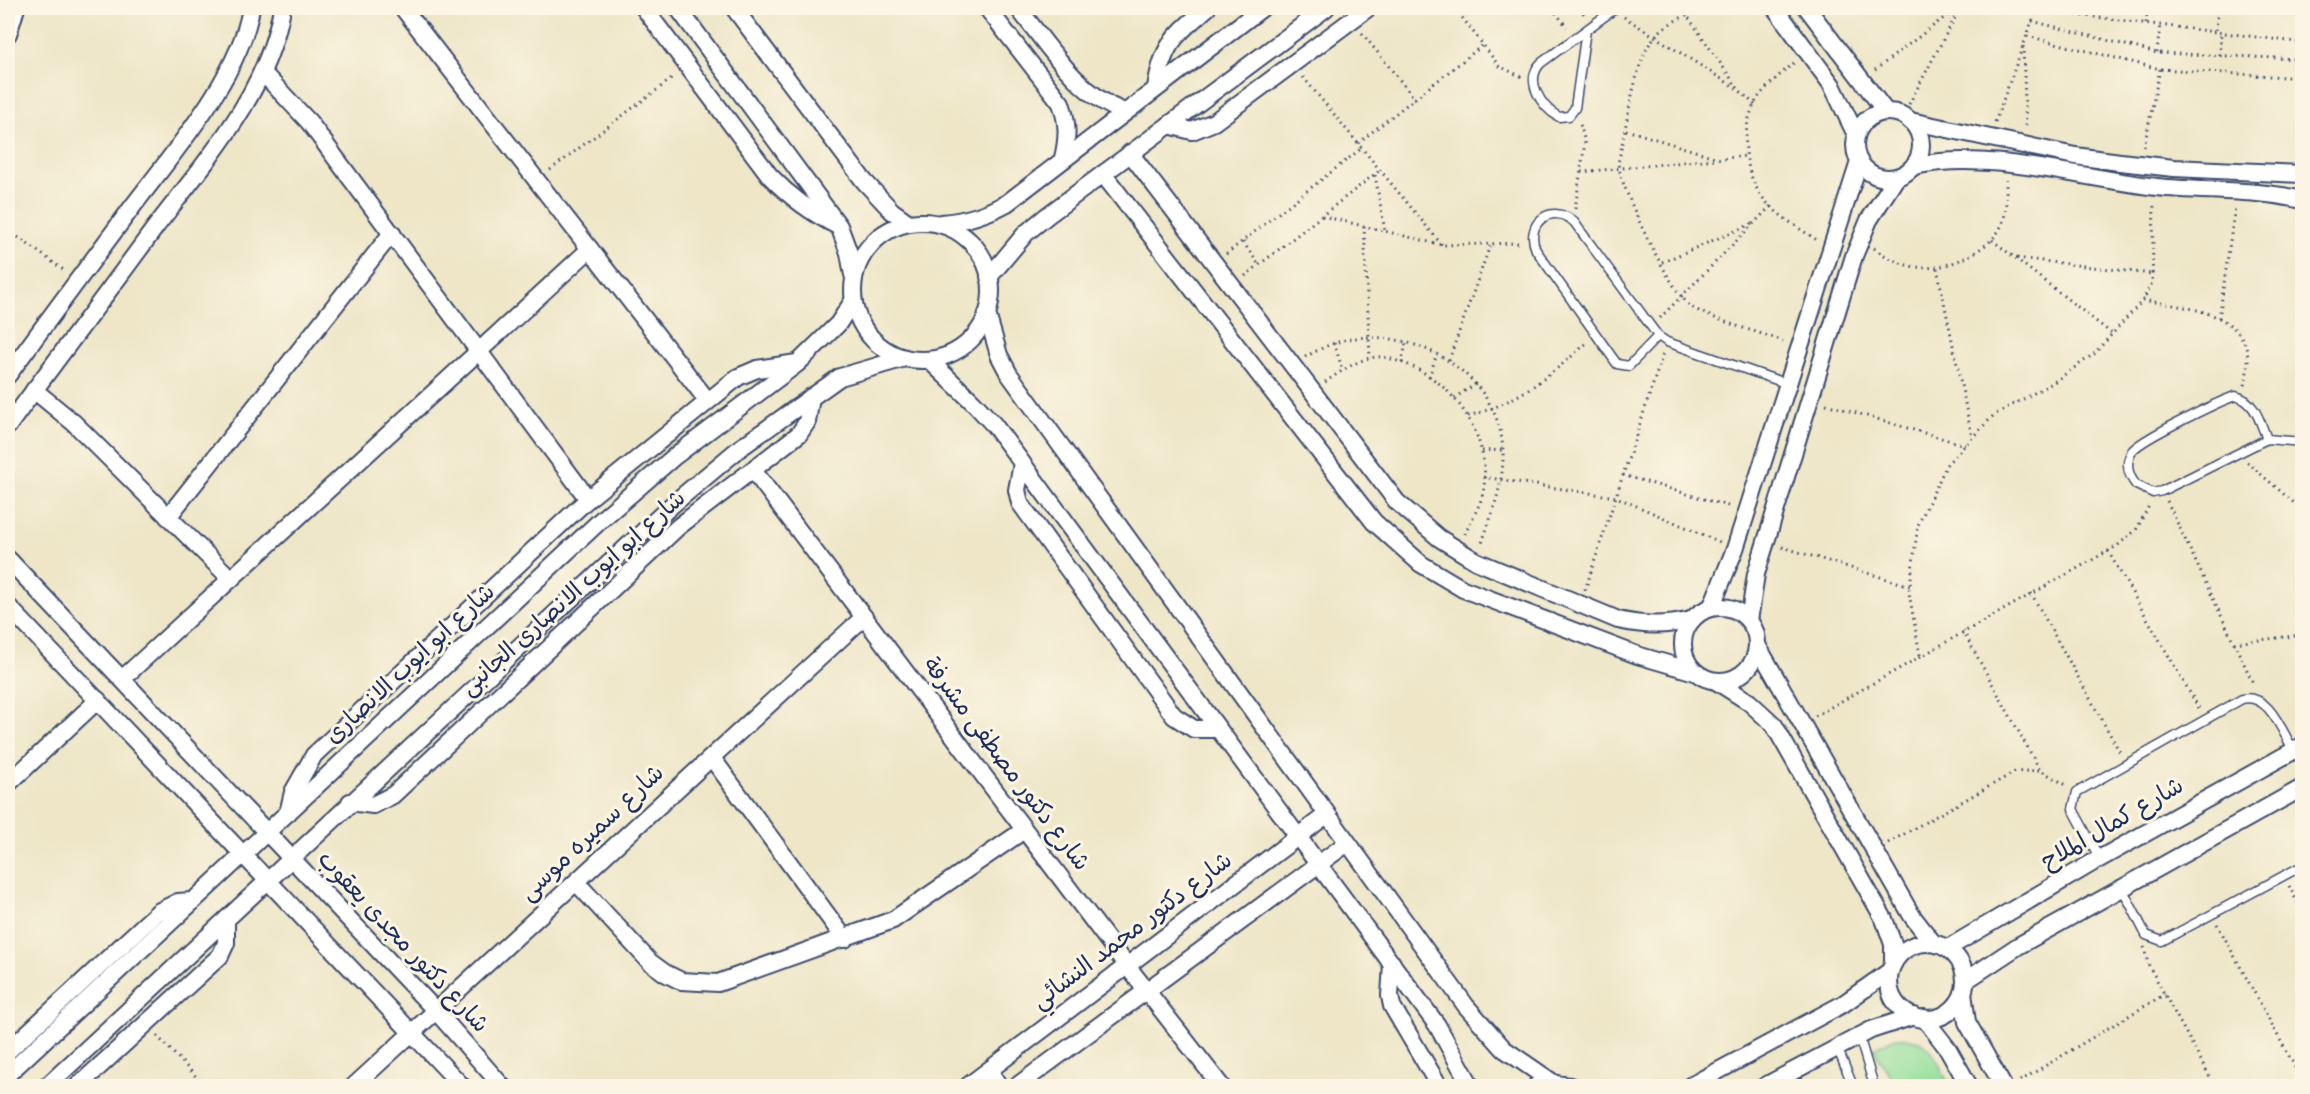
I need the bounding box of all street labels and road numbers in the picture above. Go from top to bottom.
street label: شارع ابو ايوب الانصارى الجانبى [453,483,695,705]
street label: شارع ابو ايوب الانصارى [318,576,504,754]
street label: شارع دكتور مصطفى مشرفة [913,651,1097,879]
street label: شارع سميره موسى [513,757,673,911]
street label: شارع كمال الملاح [2035,770,2191,880]
street label: شارع دكتور مجدى يعقوب [308,844,496,1042]
street label: شارع دكتور محمد النشائي [1025,845,1241,1020]

